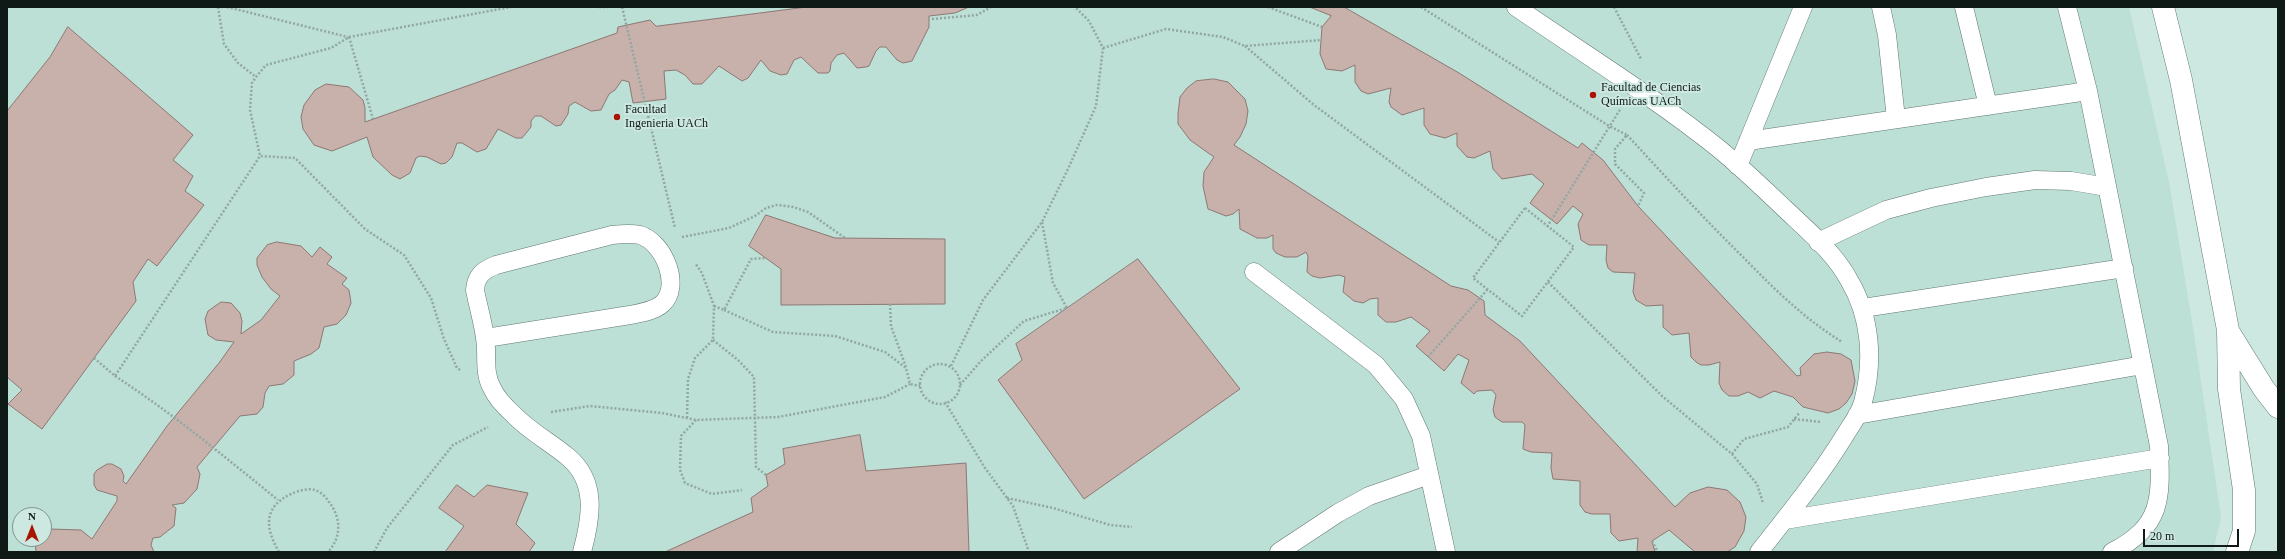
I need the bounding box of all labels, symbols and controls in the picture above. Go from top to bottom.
place label: Facultad de Ciencias Químicas UACh [1601,81,1701,109]
marker: Facultad de Ciencias Químicas UACh [1588,90,1598,100]
place label: Facultad Ingenieria UACh [625,103,708,131]
marker: Facultad Ingenieria UACh [612,112,622,122]
north arrow [12,507,52,547]
text: N [28,510,36,522]
scale bar [2145,521,2241,547]
text: 20 m [2150,529,2174,543]

